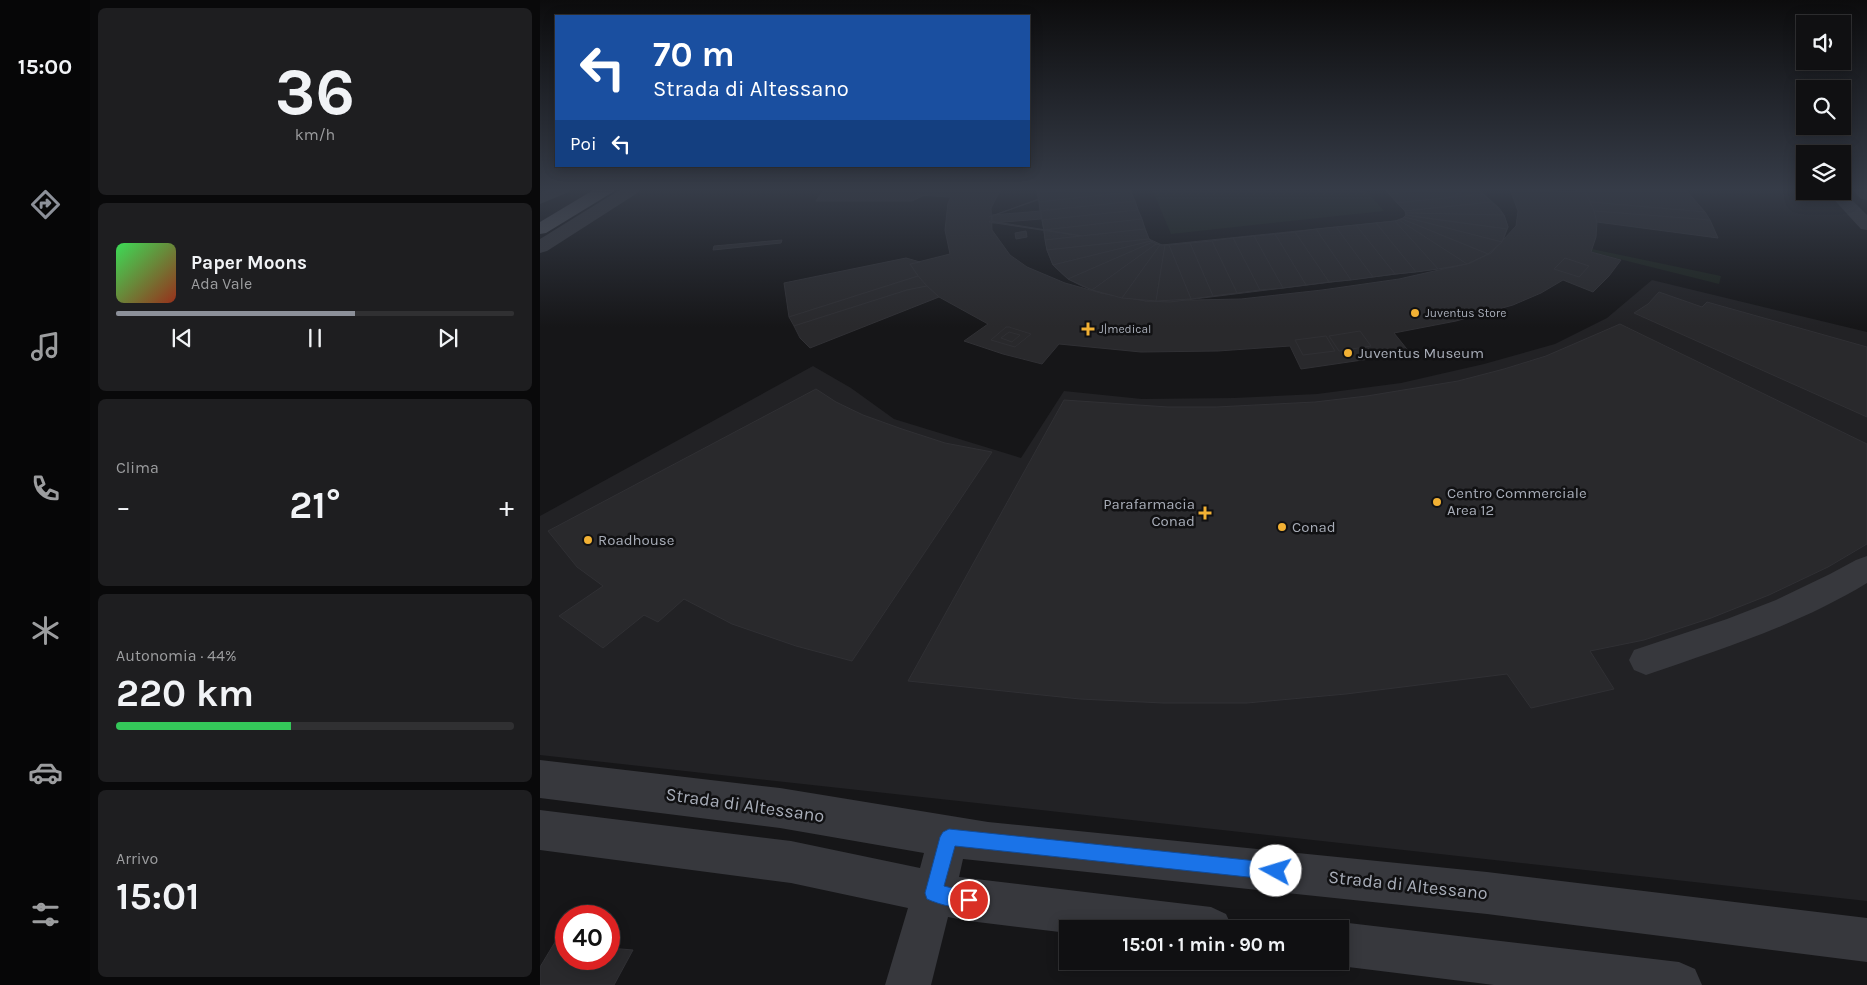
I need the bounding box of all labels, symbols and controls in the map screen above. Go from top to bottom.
map controls [1796,15,1851,200]
button: sound [1796,15,1851,70]
text: 70 m [653,34,735,75]
icon: left [570,35,635,100]
text: 15:00 [18,54,72,80]
text: 36 [275,54,355,130]
text: Strada di Altessano [653,76,849,102]
button: search [1796,80,1851,135]
text: km/h [295,125,335,144]
icon: left [607,130,635,158]
text: Poi [570,133,597,155]
button: layers [1796,145,1851,200]
icon: directions [28,187,63,222]
text: Paper Moons [191,252,307,274]
text: Ada Vale [191,274,252,293]
place label: Juventus Store [1425,306,1506,320]
marker: Juventus Store [1409,307,1421,319]
marker: J|medical [1081,322,1095,336]
place label: J|medical [1099,322,1151,336]
icon: previous [168,324,196,352]
icon: pause [301,324,329,352]
icon: next [434,324,462,352]
icon: music [28,329,63,364]
place label: Juventus Museum [1358,344,1484,362]
marker: Juventus Museum [1342,347,1354,359]
text: Clima [116,458,159,477]
icon: phone [28,471,63,506]
text: 21° [289,483,341,528]
place label: Centro Commerciale Area 12 [1447,484,1587,519]
text: − [116,490,131,523]
text: + [499,490,514,523]
place label: Parafarmacia Conad [1103,495,1195,530]
marker: Centro Commerciale Area 12 [1431,496,1443,508]
marker: Parafarmacia Conad [1199,507,1211,519]
place label: Conad [1292,518,1336,536]
marker: Conad [1276,521,1288,533]
place label: Roadhouse [598,531,674,549]
marker: Roadhouse [582,534,594,546]
icon: climate [28,613,63,648]
text: Autonomia · 44% [116,646,237,665]
text: 220 km [116,671,254,716]
icon: car [28,755,63,790]
street label: Strada di Altessano [664,783,826,827]
position arrow [1249,844,1301,896]
text: Arrivo [116,849,158,868]
street label: Strada di Altessano [1327,866,1489,904]
text: 15:01 [116,874,200,919]
pin [948,879,990,921]
icon: arrive [955,886,983,914]
icon: filters [28,897,63,932]
speed limit sign: 40 [555,905,620,970]
text: 15:01 · 1 min · 90 m [1122,934,1286,956]

